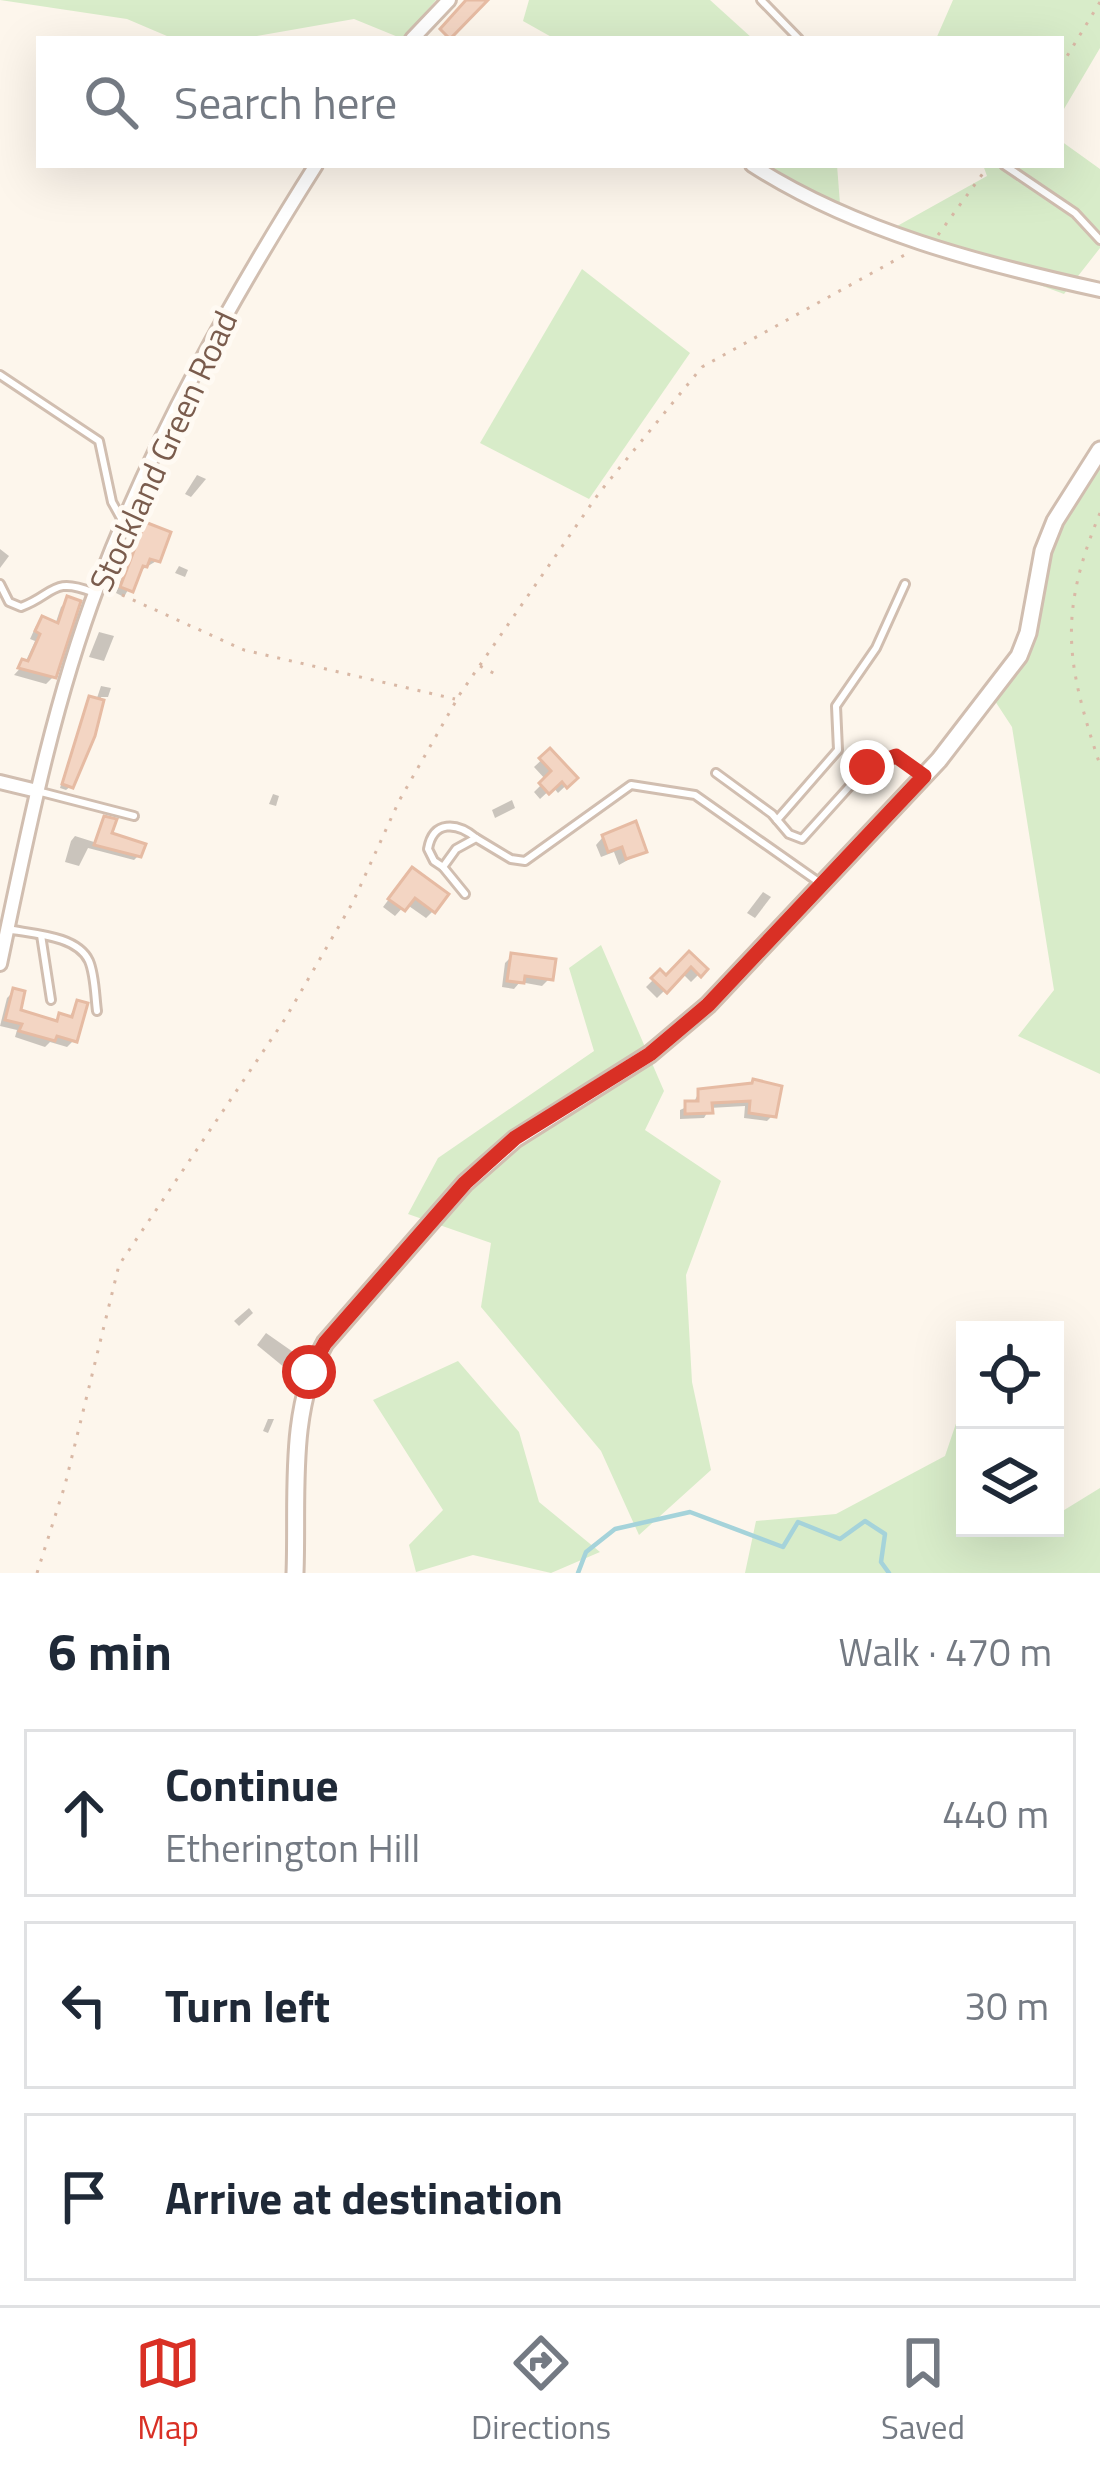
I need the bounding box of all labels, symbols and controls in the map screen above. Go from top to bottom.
search box [36,36,1064,168]
text: Search here [174,68,397,136]
icon: search [78,69,144,135]
street label: Stockland Green Road [76,302,250,600]
route end [840,740,894,794]
map controls [956,1321,1064,1537]
button: locate [956,1321,1064,1429]
route start [282,1345,336,1399]
button: layers [956,1429,1064,1537]
text: 6 min [48,1612,172,1690]
text: Walk · 470 m [838,1622,1052,1681]
text: Continue [165,1750,339,1818]
icon: ahead [51,1780,117,1846]
text: 440 m [942,1784,1049,1843]
text: Etherington Hill [165,1818,420,1877]
text: Turn left [165,1971,330,2039]
icon: left [51,1972,117,2038]
text: 30 m [964,1976,1049,2035]
text: Arrive at destination [165,2163,563,2231]
icon: arrive [51,2164,117,2230]
tab: Map [135,2330,201,2452]
tab: Directions [471,2330,611,2452]
tab: Saved [881,2330,965,2452]

